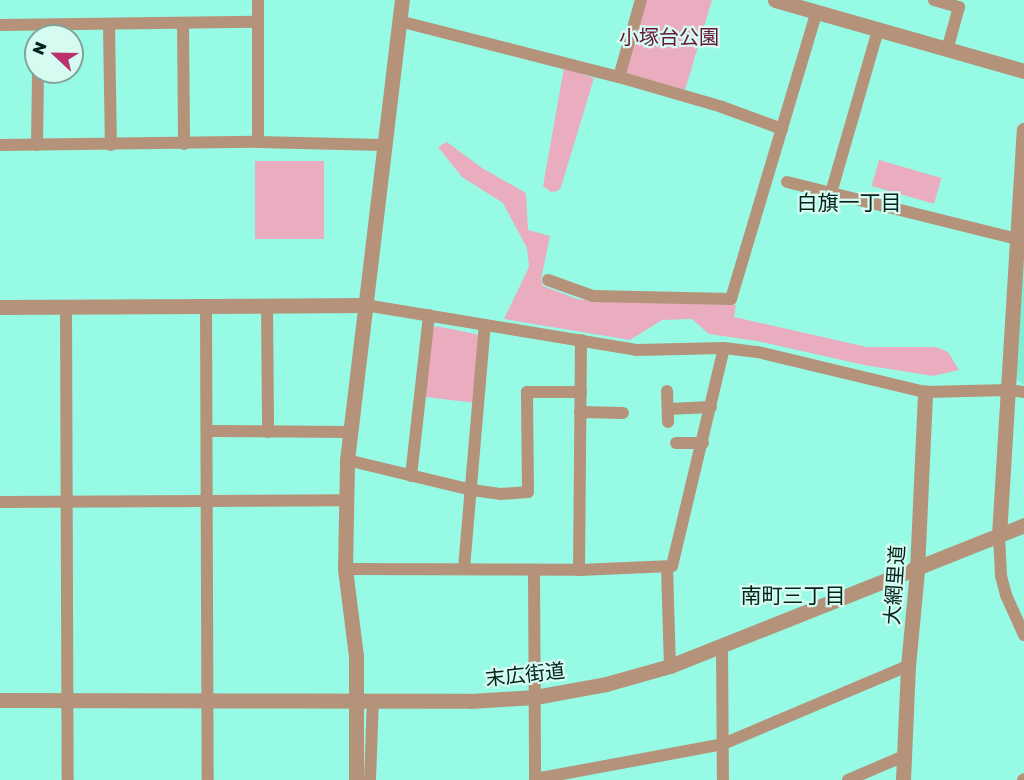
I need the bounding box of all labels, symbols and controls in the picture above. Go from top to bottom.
north arrow [24,24,84,84]
park label: 小塚台公園 [619,24,719,48]
text: N [28,39,51,57]
district label: 白旗一丁目 [797,189,901,215]
street label: 大網里道 [879,544,909,626]
district label: 南町三丁目 [741,582,845,608]
street label: 末広街道 [484,658,566,690]

